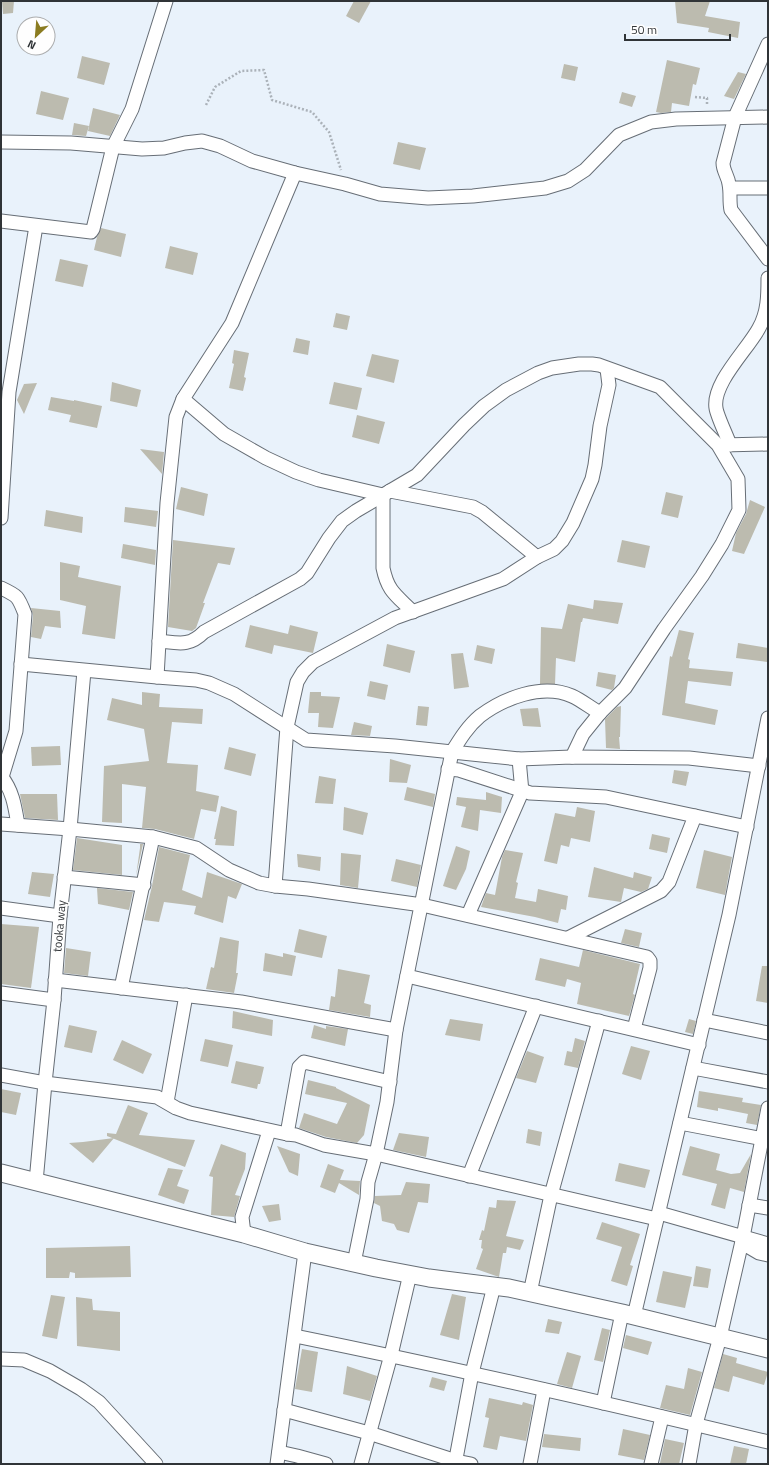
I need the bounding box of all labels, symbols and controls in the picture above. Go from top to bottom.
north arrow [16,16,56,56]
scale bar [625,16,730,42]
text: 50 m [631,20,657,39]
text: N [25,36,39,54]
street label: tooka way [47,899,71,953]

